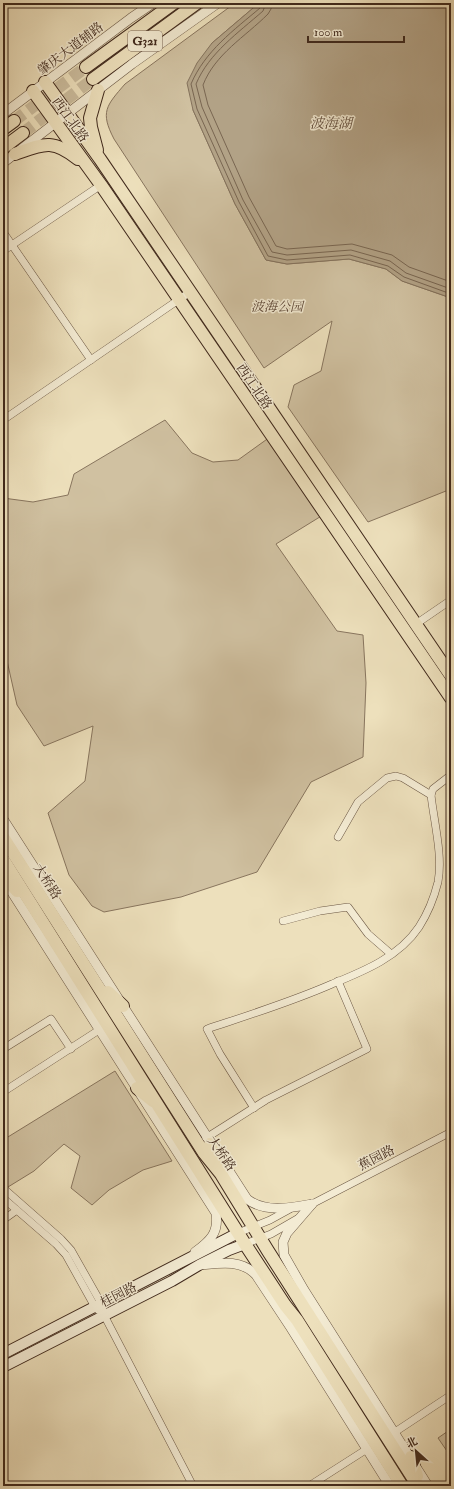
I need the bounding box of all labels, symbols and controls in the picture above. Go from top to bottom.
scale bar [308,18,404,44]
street label: 肇庆大道辅路 [35,19,107,79]
text: 100 m [314,25,343,40]
road number: G321 [128,31,162,51]
street label: 西江北路 [48,94,92,145]
water label: 波海湖 [310,115,355,132]
park label: 波海公园 [251,299,305,315]
street label: 西江北路 [233,361,275,413]
street label: 大桥路 [30,861,64,902]
street label: 大桥路 [203,1133,239,1174]
street label: 蕉园路 [355,1142,397,1174]
street label: 桂园路 [97,1279,139,1311]
north arrow [396,1431,436,1471]
text: 北 [404,1434,420,1451]

